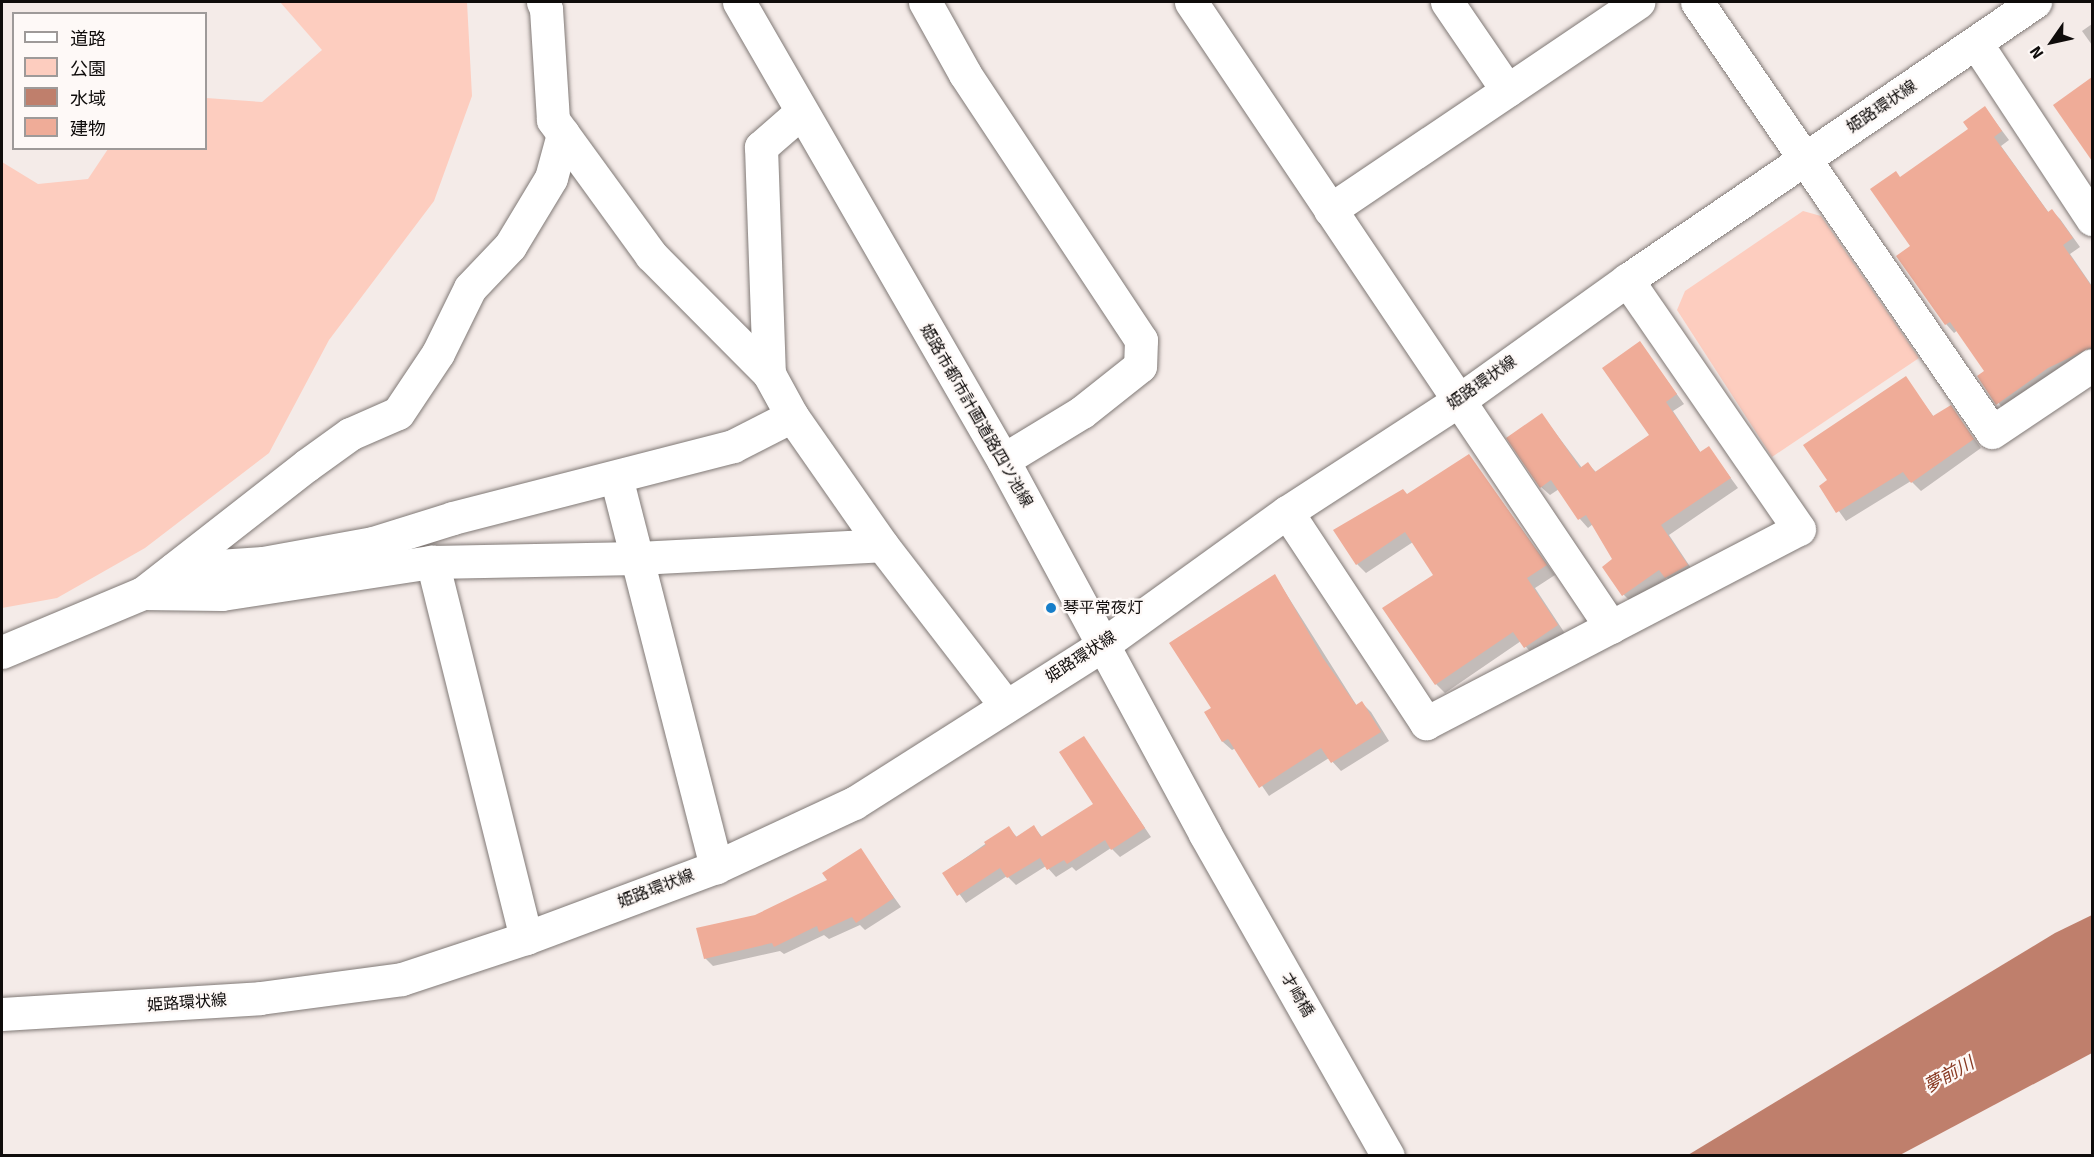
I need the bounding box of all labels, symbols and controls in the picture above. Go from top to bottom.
legend [12,12,207,150]
north arrow [2022,12,2082,72]
text: 道路 [70,28,106,50]
text: N [2026,42,2048,62]
text: 公園 [70,58,106,80]
street label: 姫路環状線 [1843,77,1921,137]
text: 水域 [70,88,106,110]
text: 建物 [70,118,106,140]
street label: 姫路市都市計画道路四ツ池線 [916,321,1036,511]
street label: 姫路環状線 [1444,352,1520,414]
place label: 琴平常夜灯 [1063,598,1143,618]
marker: 琴平常夜灯 [1044,601,1058,615]
street label: 姫路環状線 [1042,627,1120,687]
street label: 姫路環状線 [615,866,697,912]
street label: 才崎橋 [1277,969,1317,1021]
street label: 姫路環状線 [146,991,228,1015]
water label: 夢前川 [1920,1052,1978,1098]

